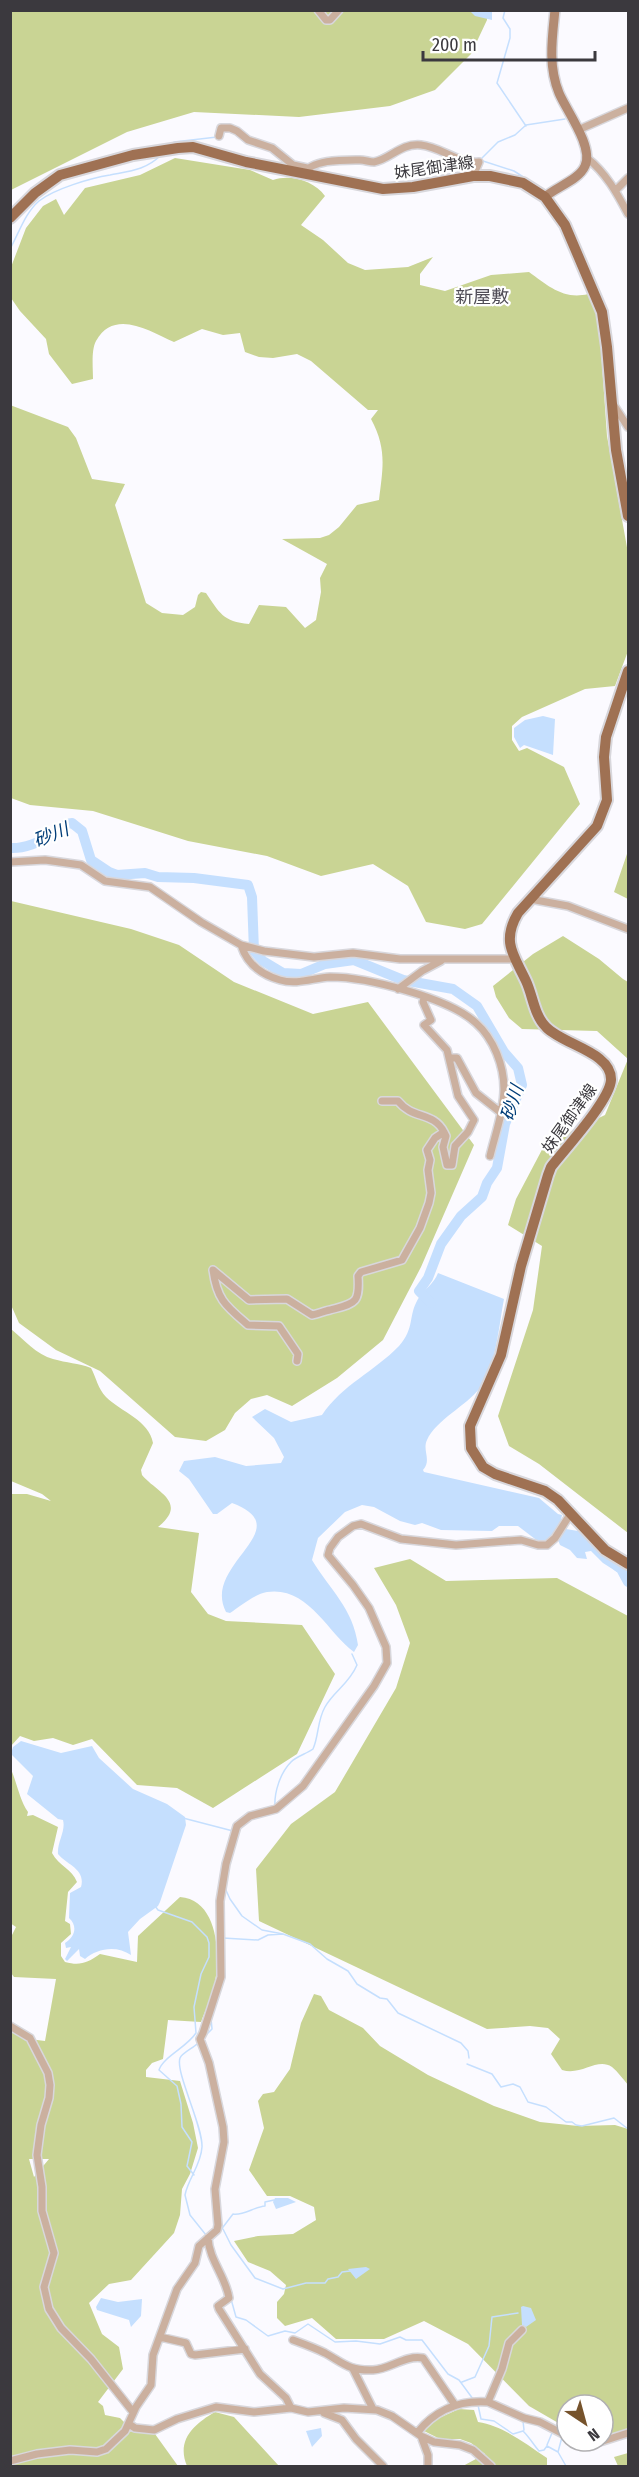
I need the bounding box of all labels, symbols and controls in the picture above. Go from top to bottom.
scale bar [423,24,596,62]
text: 200 m [432,34,477,56]
street label: 妹尾御津線 [393,153,475,182]
district label: 新屋敷 [455,286,509,308]
water label: 砂川 [30,817,74,852]
street label: 妹尾御津線 [538,1080,601,1156]
water label: 砂川 [496,1081,529,1124]
north arrow [555,2393,615,2453]
text: N [584,2424,603,2445]

